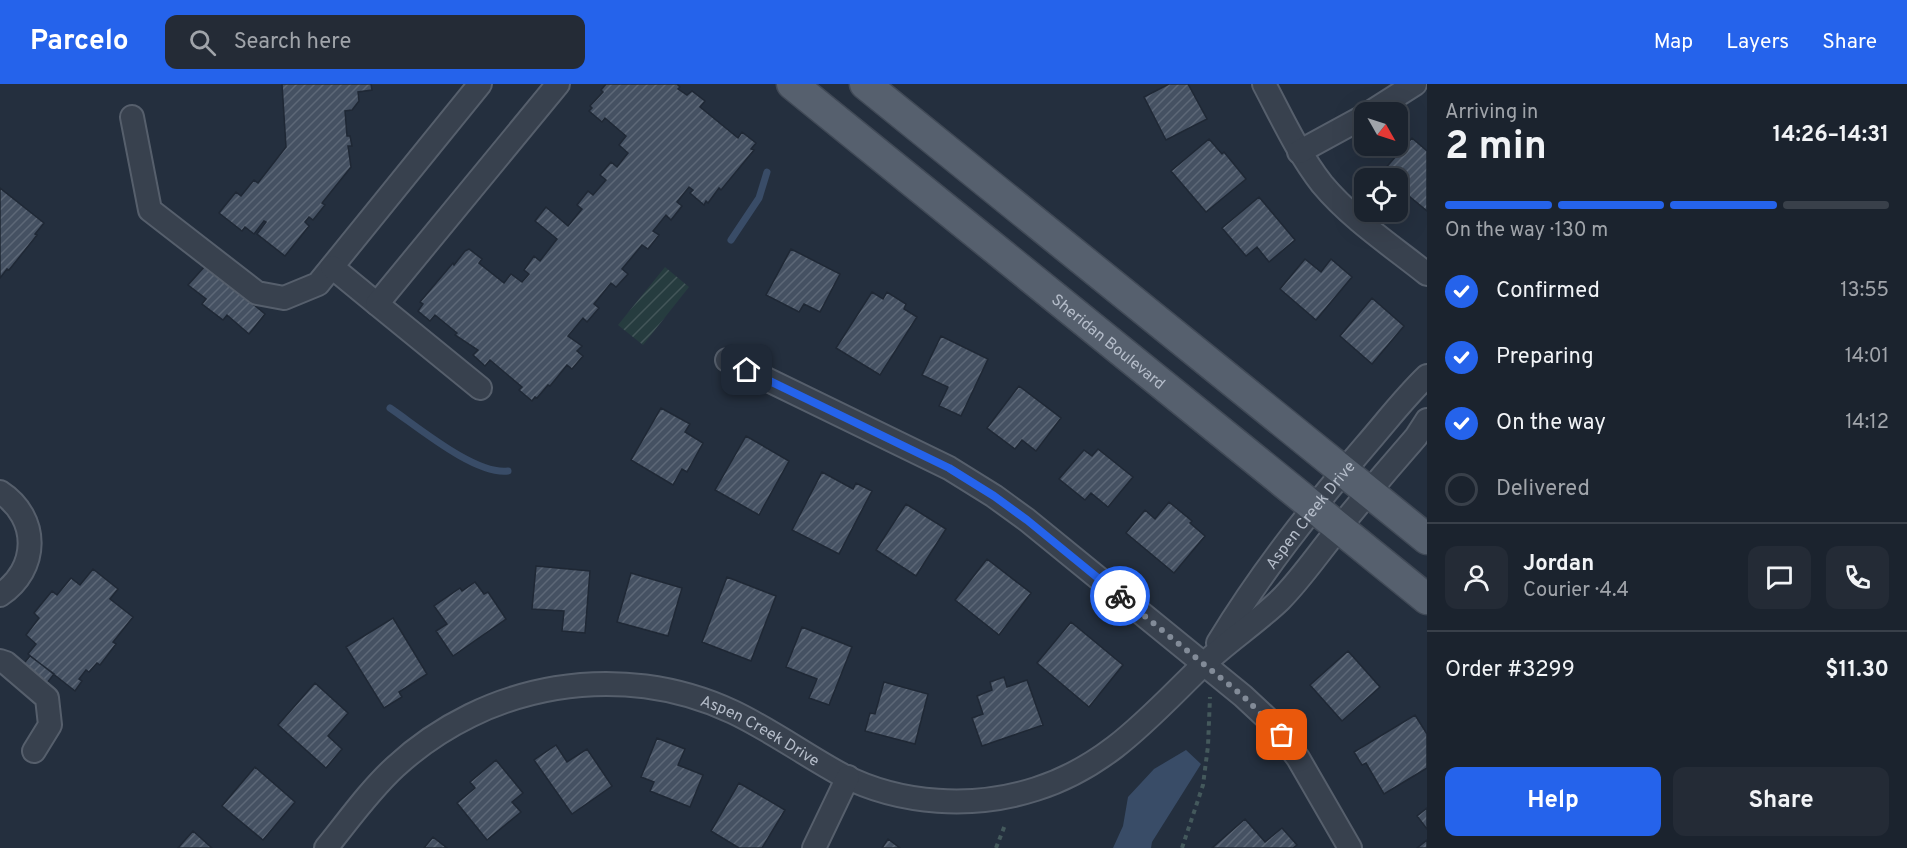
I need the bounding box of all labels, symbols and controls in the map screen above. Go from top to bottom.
search box [165,15,585,69]
text: Parcelo [30,24,129,60]
icon: search [186,26,219,59]
text: Search here [234,29,351,56]
text: Map [1654,29,1693,56]
text: Layers [1726,29,1789,56]
text: Share [1822,29,1877,56]
text: Arriving in [1445,100,1538,126]
north arrow [1354,102,1408,156]
map controls [1354,102,1408,222]
text: 14:26–14:31 [1772,122,1889,149]
text: 2 min [1445,124,1547,173]
button: locate [1354,168,1408,222]
text: On the way · 130 m [1445,218,1608,244]
icon: check [1445,275,1478,308]
text: Confirmed [1496,278,1600,305]
text: 13:55 [1840,278,1889,304]
street label: Sheridan Boulevard [1047,290,1169,395]
icon: check [1445,341,1478,374]
pin [721,344,772,395]
text: Preparing [1496,344,1594,371]
text: 14:01 [1845,344,1889,370]
icon: home [730,353,763,386]
icon: check [1445,407,1478,440]
text: On the way [1496,410,1606,437]
text: 14:12 [1845,410,1889,436]
street label: Aspen Creek Drive [1262,457,1360,574]
text: Delivered [1496,476,1590,503]
button: person [1445,546,1508,609]
button: chat [1748,546,1811,609]
button: phone [1826,546,1889,609]
text: Jordan [1523,551,1594,578]
courier [1090,566,1150,626]
text: Courier · 4.4 [1523,578,1629,604]
icon: bike [1104,580,1137,613]
text: Order #3299 [1445,657,1575,684]
text: $11.30 [1825,657,1889,684]
street label: Aspen Creek Drive [697,692,823,772]
pin [1256,709,1307,760]
icon: bag [1265,718,1298,751]
button: Help [1445,767,1661,836]
button: Share [1673,767,1889,836]

